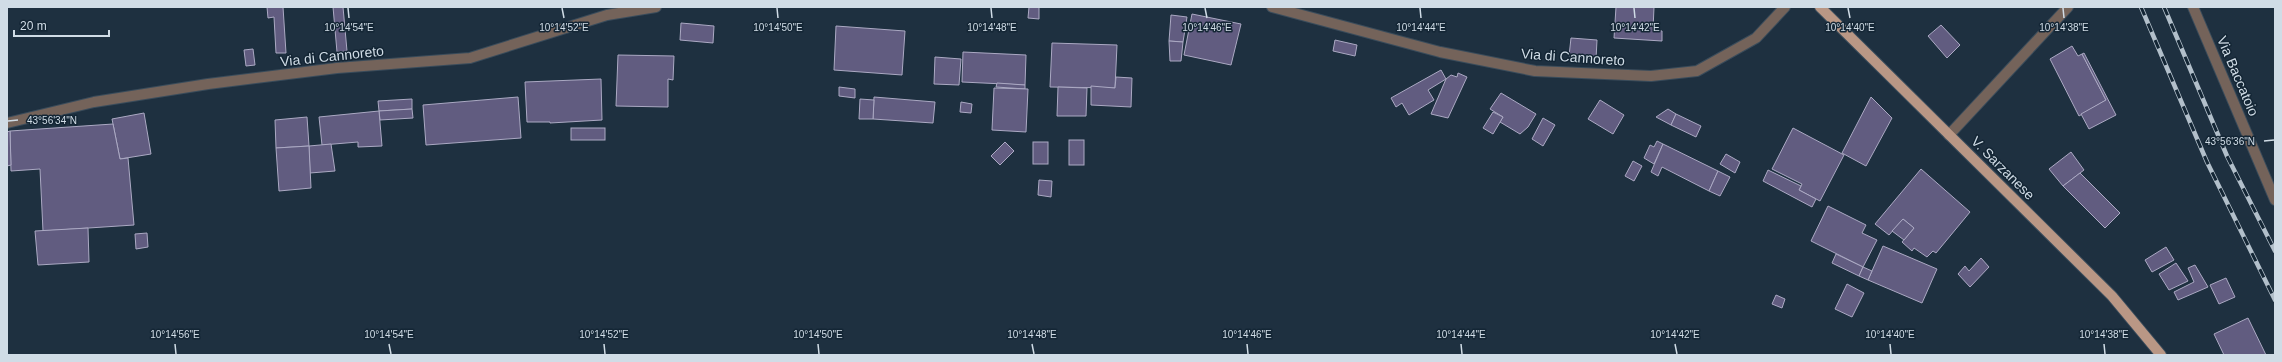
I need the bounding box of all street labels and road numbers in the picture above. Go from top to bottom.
street label: Via Baccatoio [2214,34,2262,119]
street label: Via di Cannoreto [279,43,385,69]
street label: Via di Cannoreto [1521,45,1626,69]
street label: V. Sarzanese [1968,133,2038,203]

